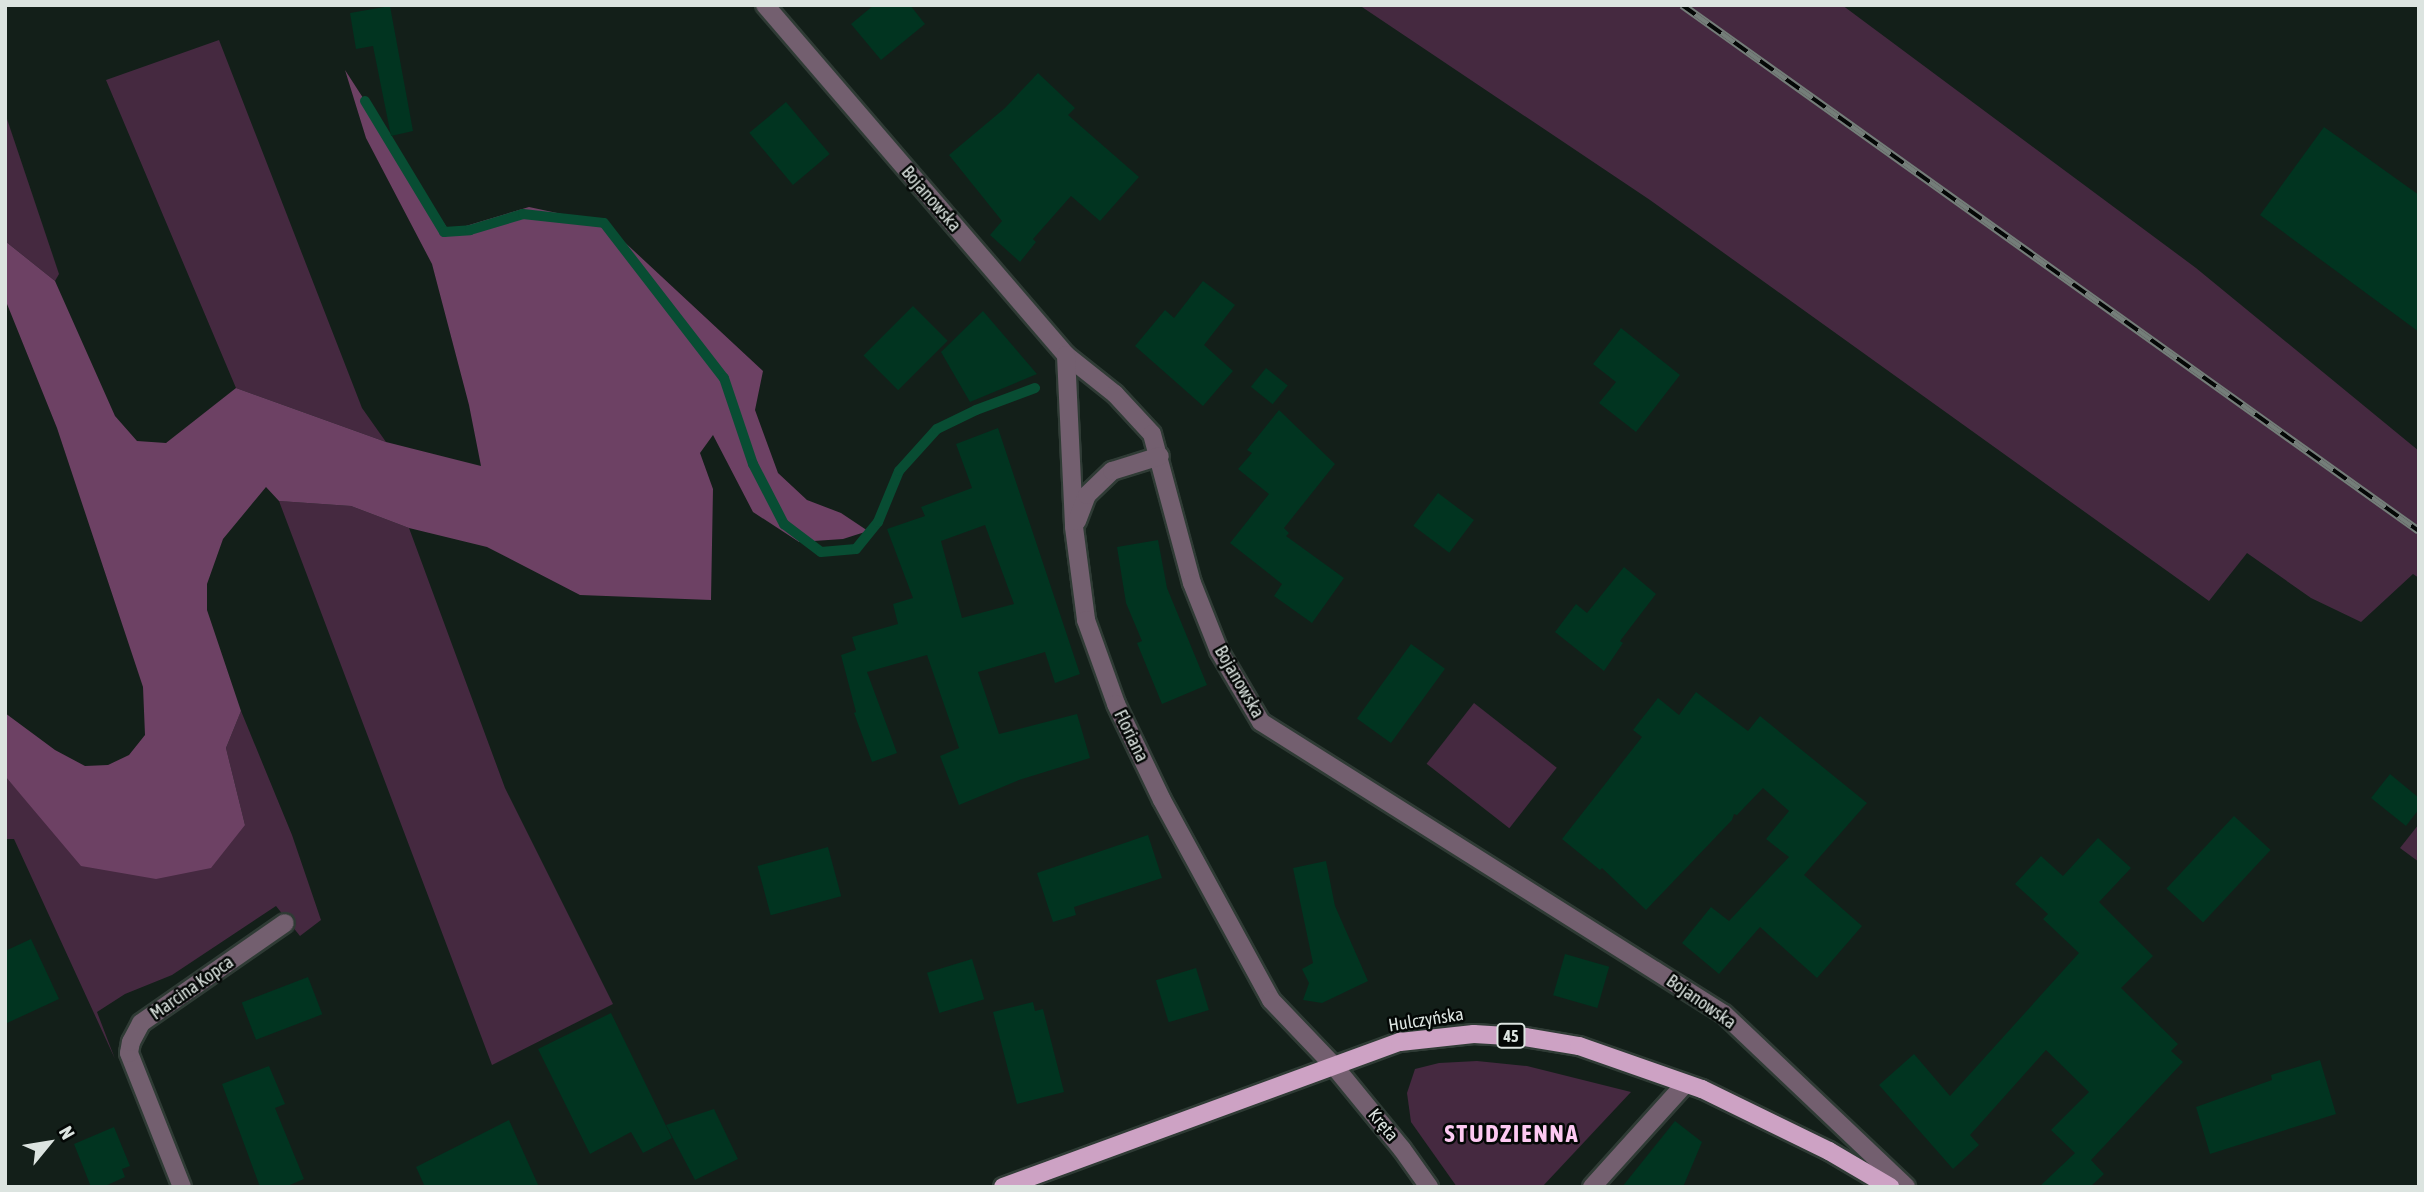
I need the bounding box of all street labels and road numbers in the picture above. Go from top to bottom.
street label: Bojanowska [897,162,965,236]
street label: Bojanowska [1210,642,1268,722]
street label: Floriana [1109,706,1153,766]
street label: Marcina Kopca [146,951,238,1025]
street label: Bojanowska [1662,970,1740,1034]
street label: Hulczyńska [1387,1003,1465,1037]
road number: 45 [1495,1024,1527,1048]
street label: Kręta [1363,1104,1403,1146]

